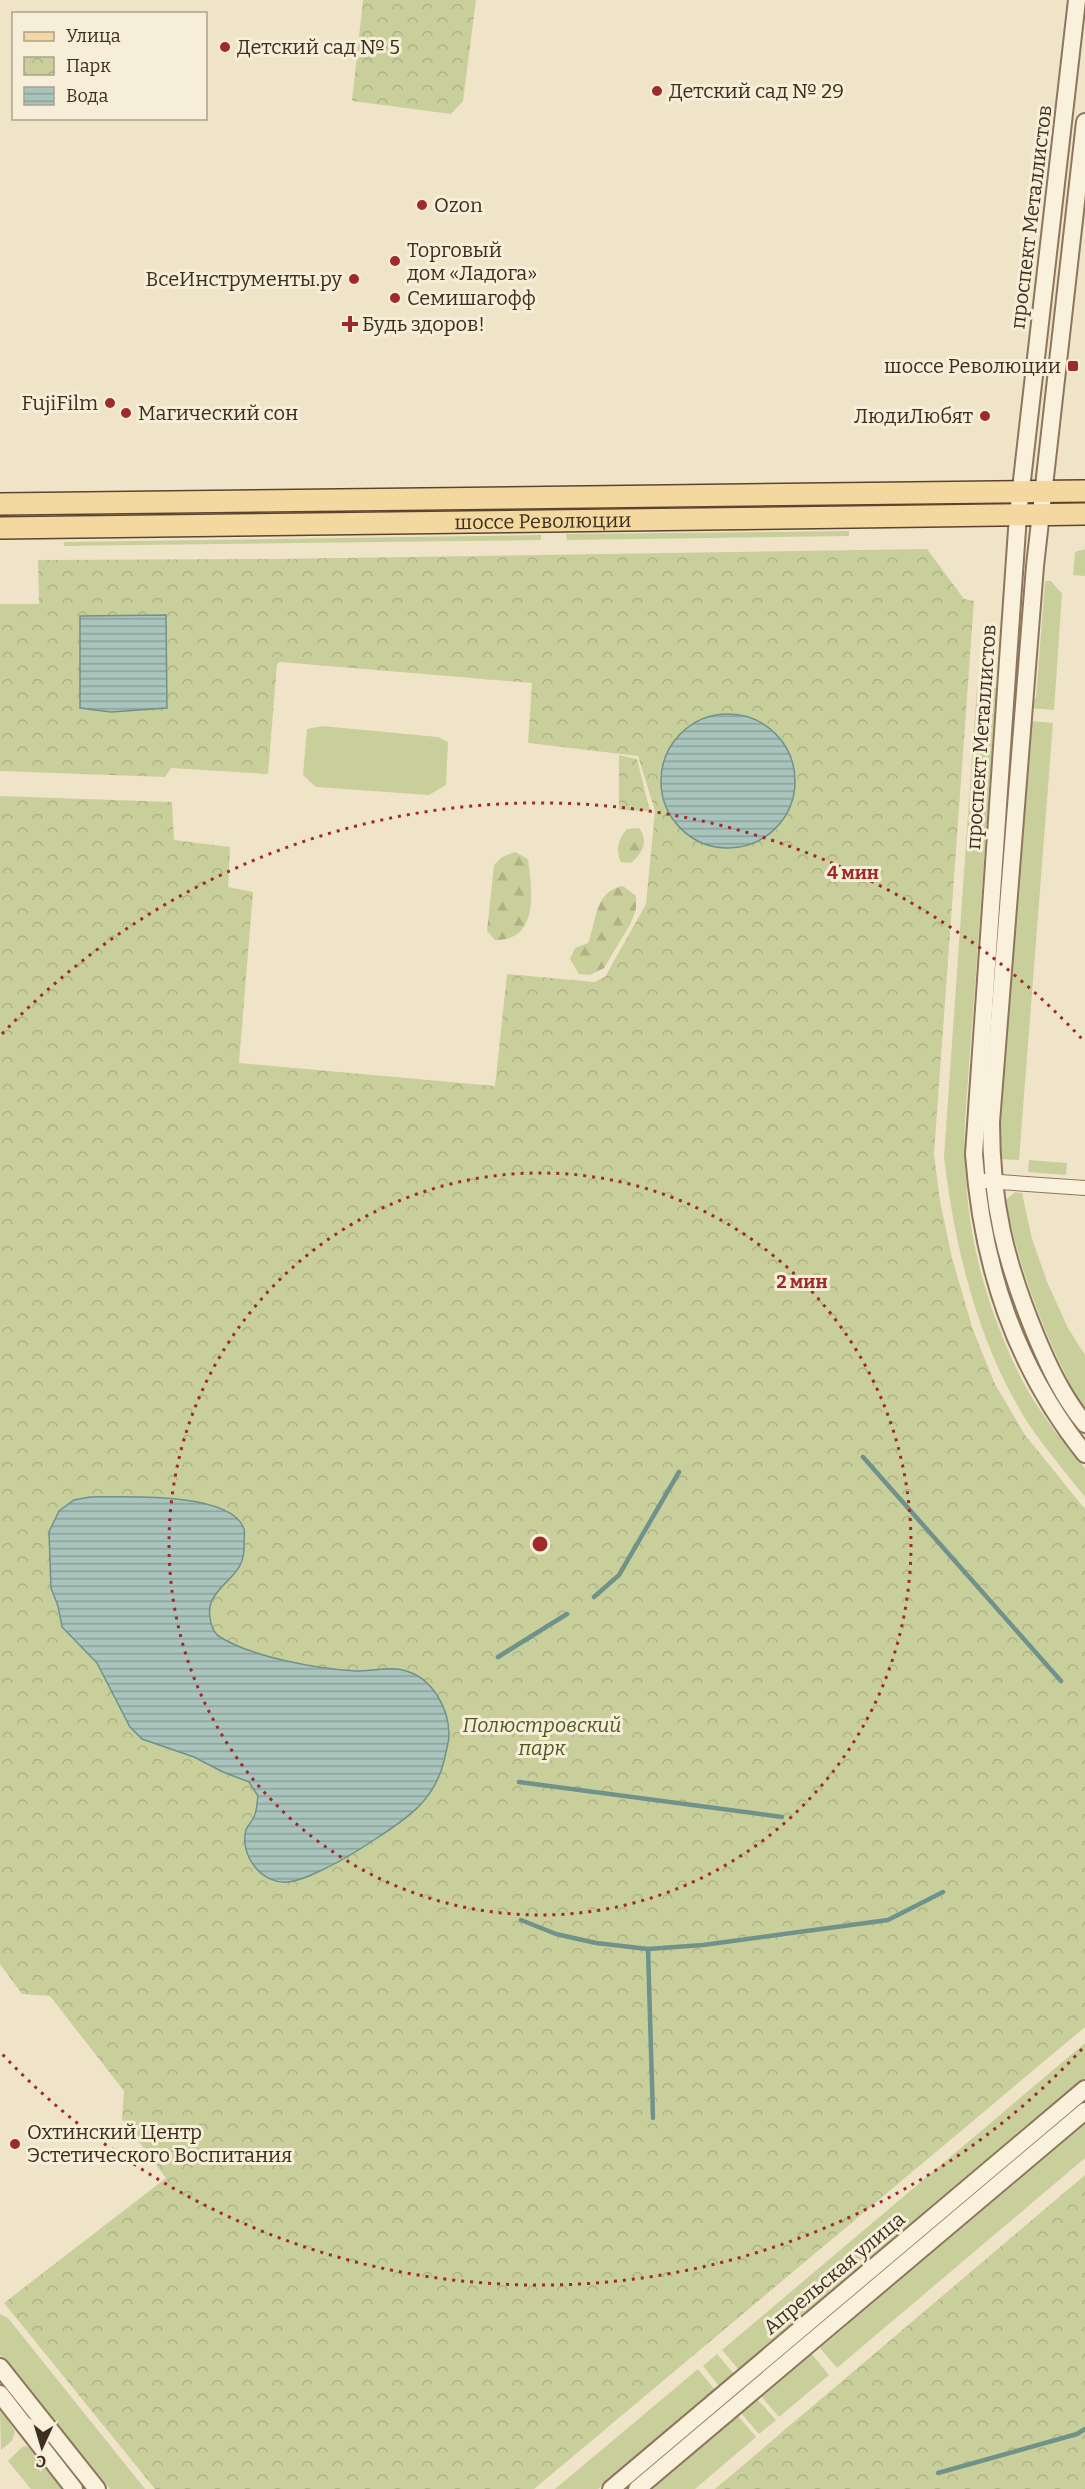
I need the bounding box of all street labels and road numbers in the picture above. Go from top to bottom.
street label: проспект Металлистов [1005,104,1057,330]
street label: шоссе Революции [454,508,632,534]
street label: проспект Металлистов [961,624,1001,850]
street label: Апрельская улица [758,2207,910,2339]

